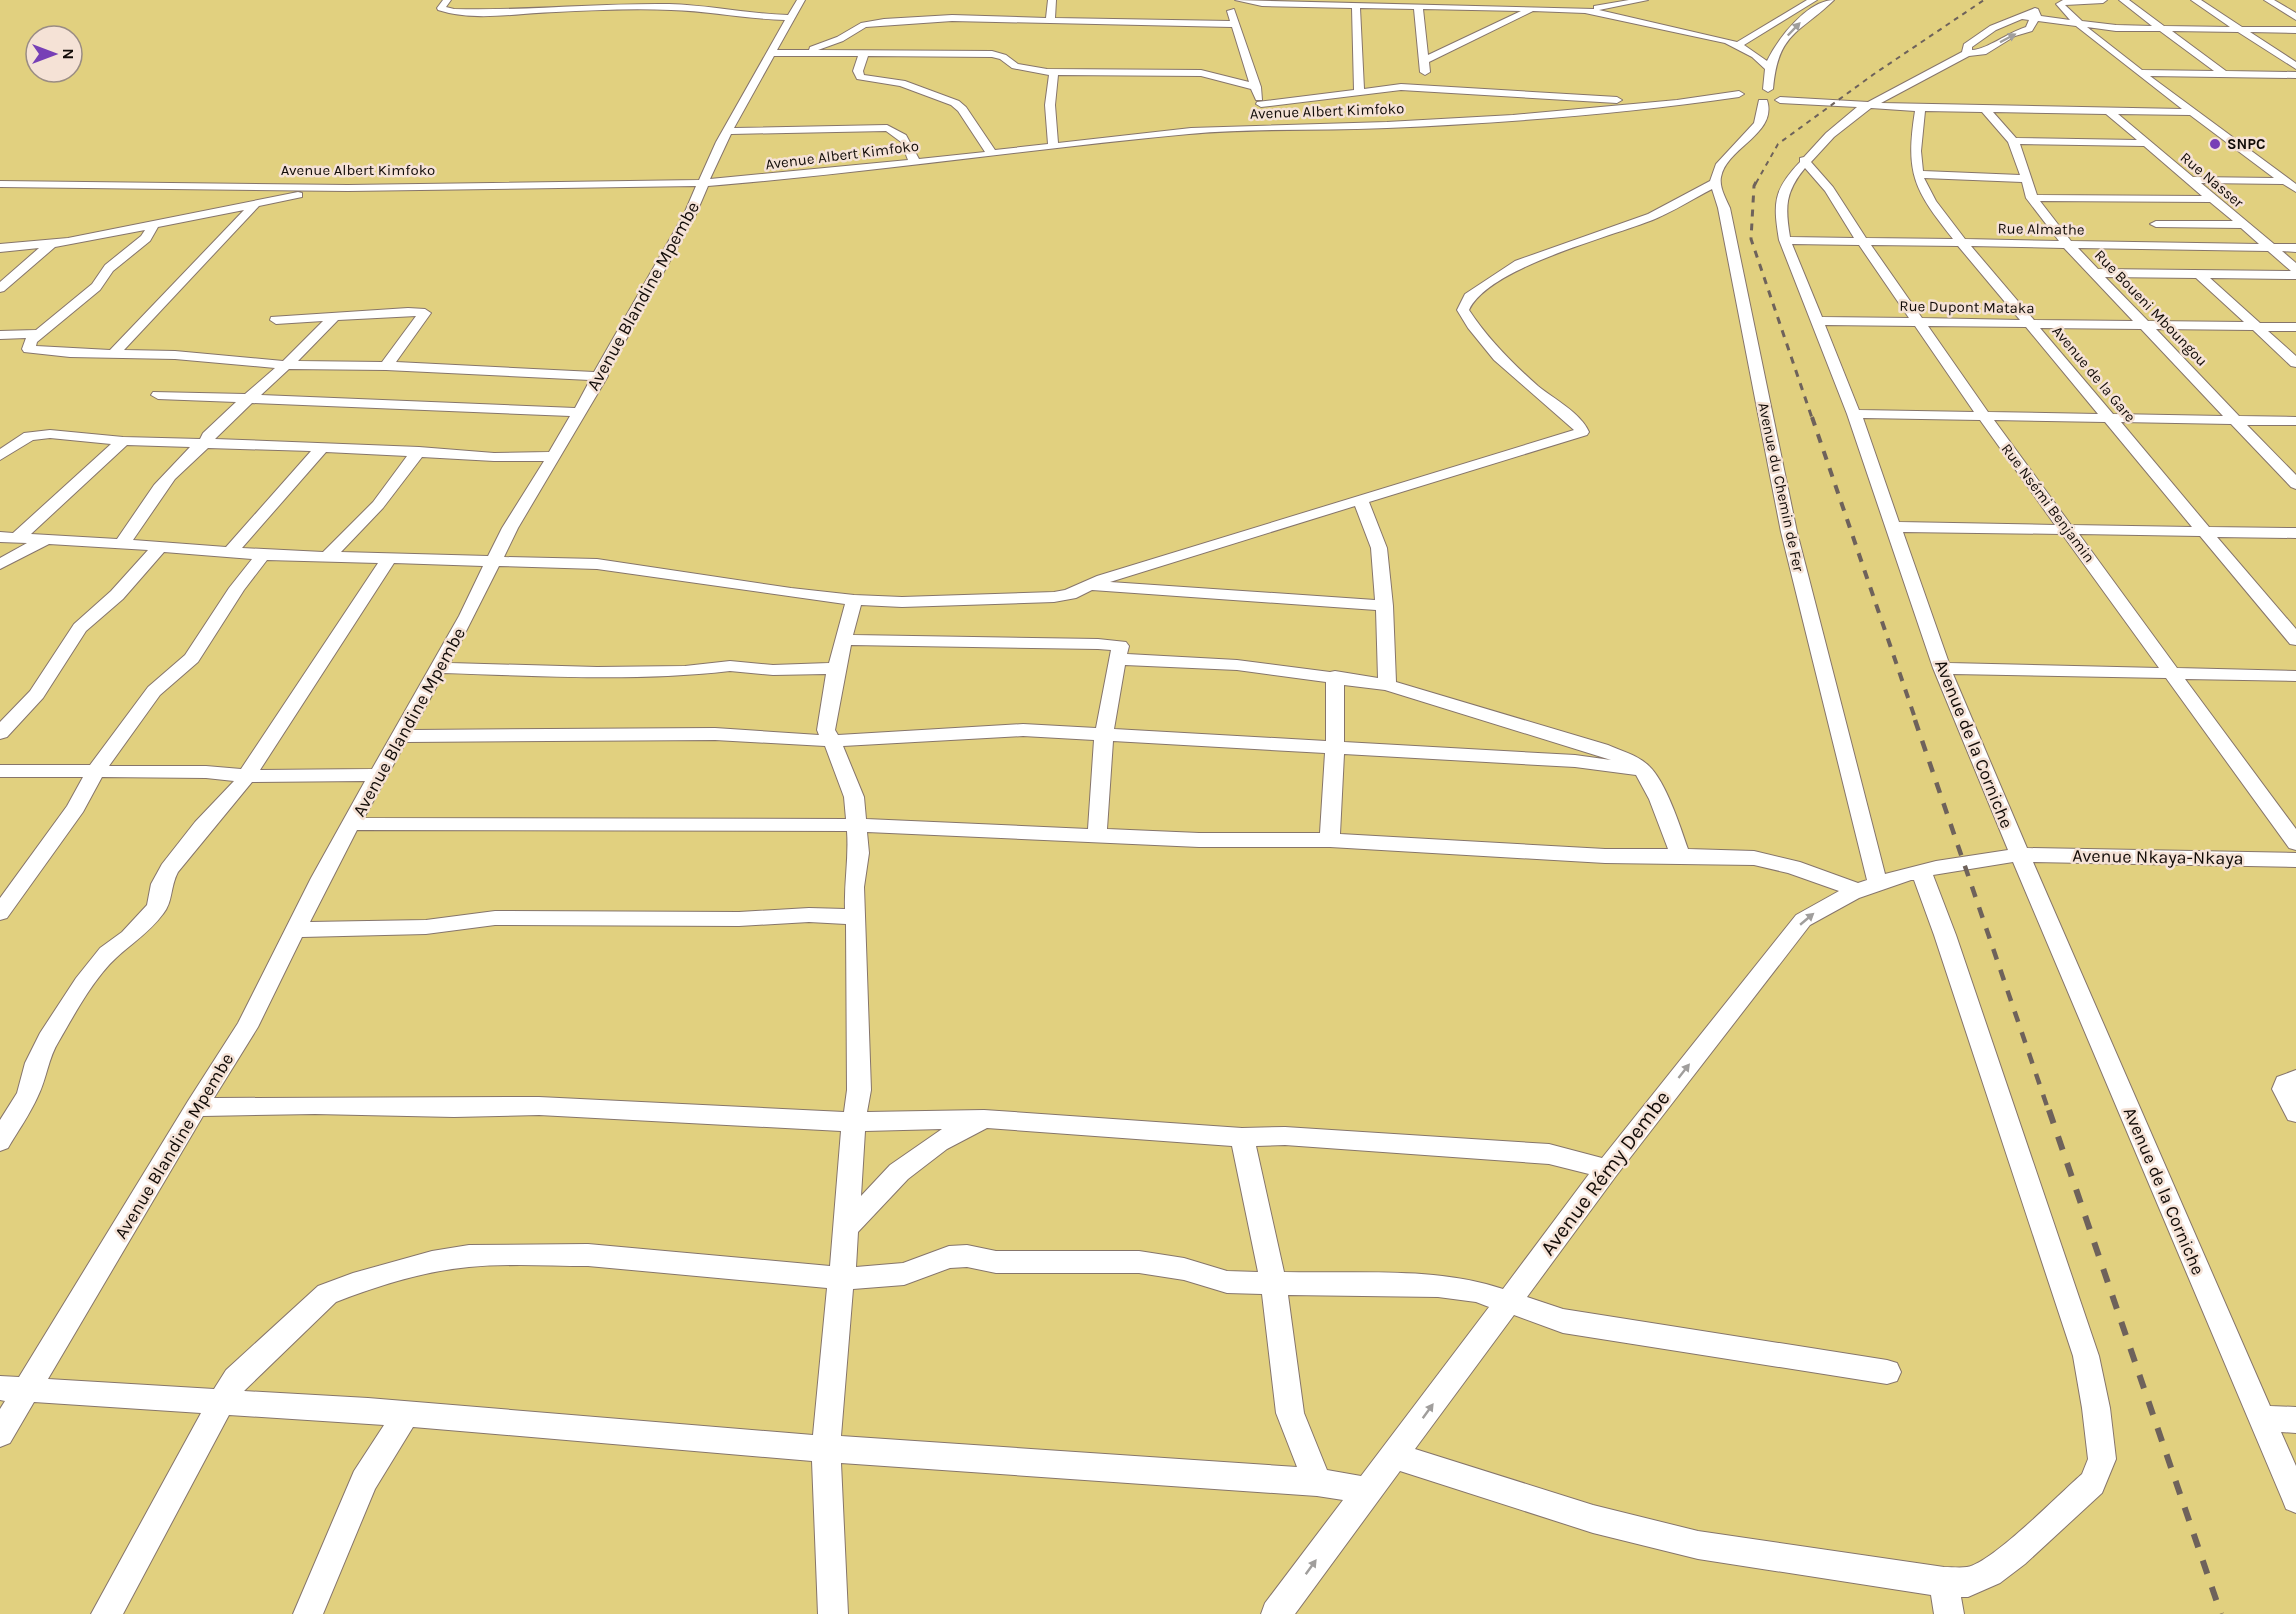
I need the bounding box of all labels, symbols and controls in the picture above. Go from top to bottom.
one-way arrow [1787,22,1801,37]
north arrow [24,24,84,84]
one-way arrow [1999,33,2016,43]
text: N [59,48,78,60]
street label: Avenue Albert Kimfoko [1249,99,1405,123]
place label: SNPC [2227,135,2266,153]
street label: Avenue Albert Kimfoko [764,137,920,173]
marker: SNPC [2208,137,2222,151]
street label: Rue Nasser [2177,148,2248,212]
street label: Avenue Albert Kimfoko [281,161,435,179]
street label: Avenue Blandine Mpembe [582,198,704,394]
street label: Rue Almathe [1997,219,2085,239]
street label: Rue Boueni Mboungou [2091,246,2211,370]
street label: Rue Dupont Mataka [1899,297,2035,317]
street label: Avenue de la Gare [2048,322,2140,426]
street label: Avenue du Chemin de Fer [1754,401,1808,574]
street label: Rue Nsémi Benjamin [1997,440,2099,566]
street label: Avenue Blandine Mpembe [348,624,470,820]
street label: Avenue de la Corniche [1930,656,2018,832]
street label: Avenue Nkaya-Nkaya [2072,845,2244,869]
one-way arrow [1799,913,1814,926]
street label: Avenue Blandine Mpembe [110,1049,238,1243]
one-way arrow [1677,1063,1689,1078]
street label: Avenue Rémy Dembe [1535,1086,1675,1260]
street label: Avenue de la Corniche [2119,1104,2209,1278]
one-way arrow [1422,1404,1434,1420]
one-way arrow [1304,1559,1316,1574]

